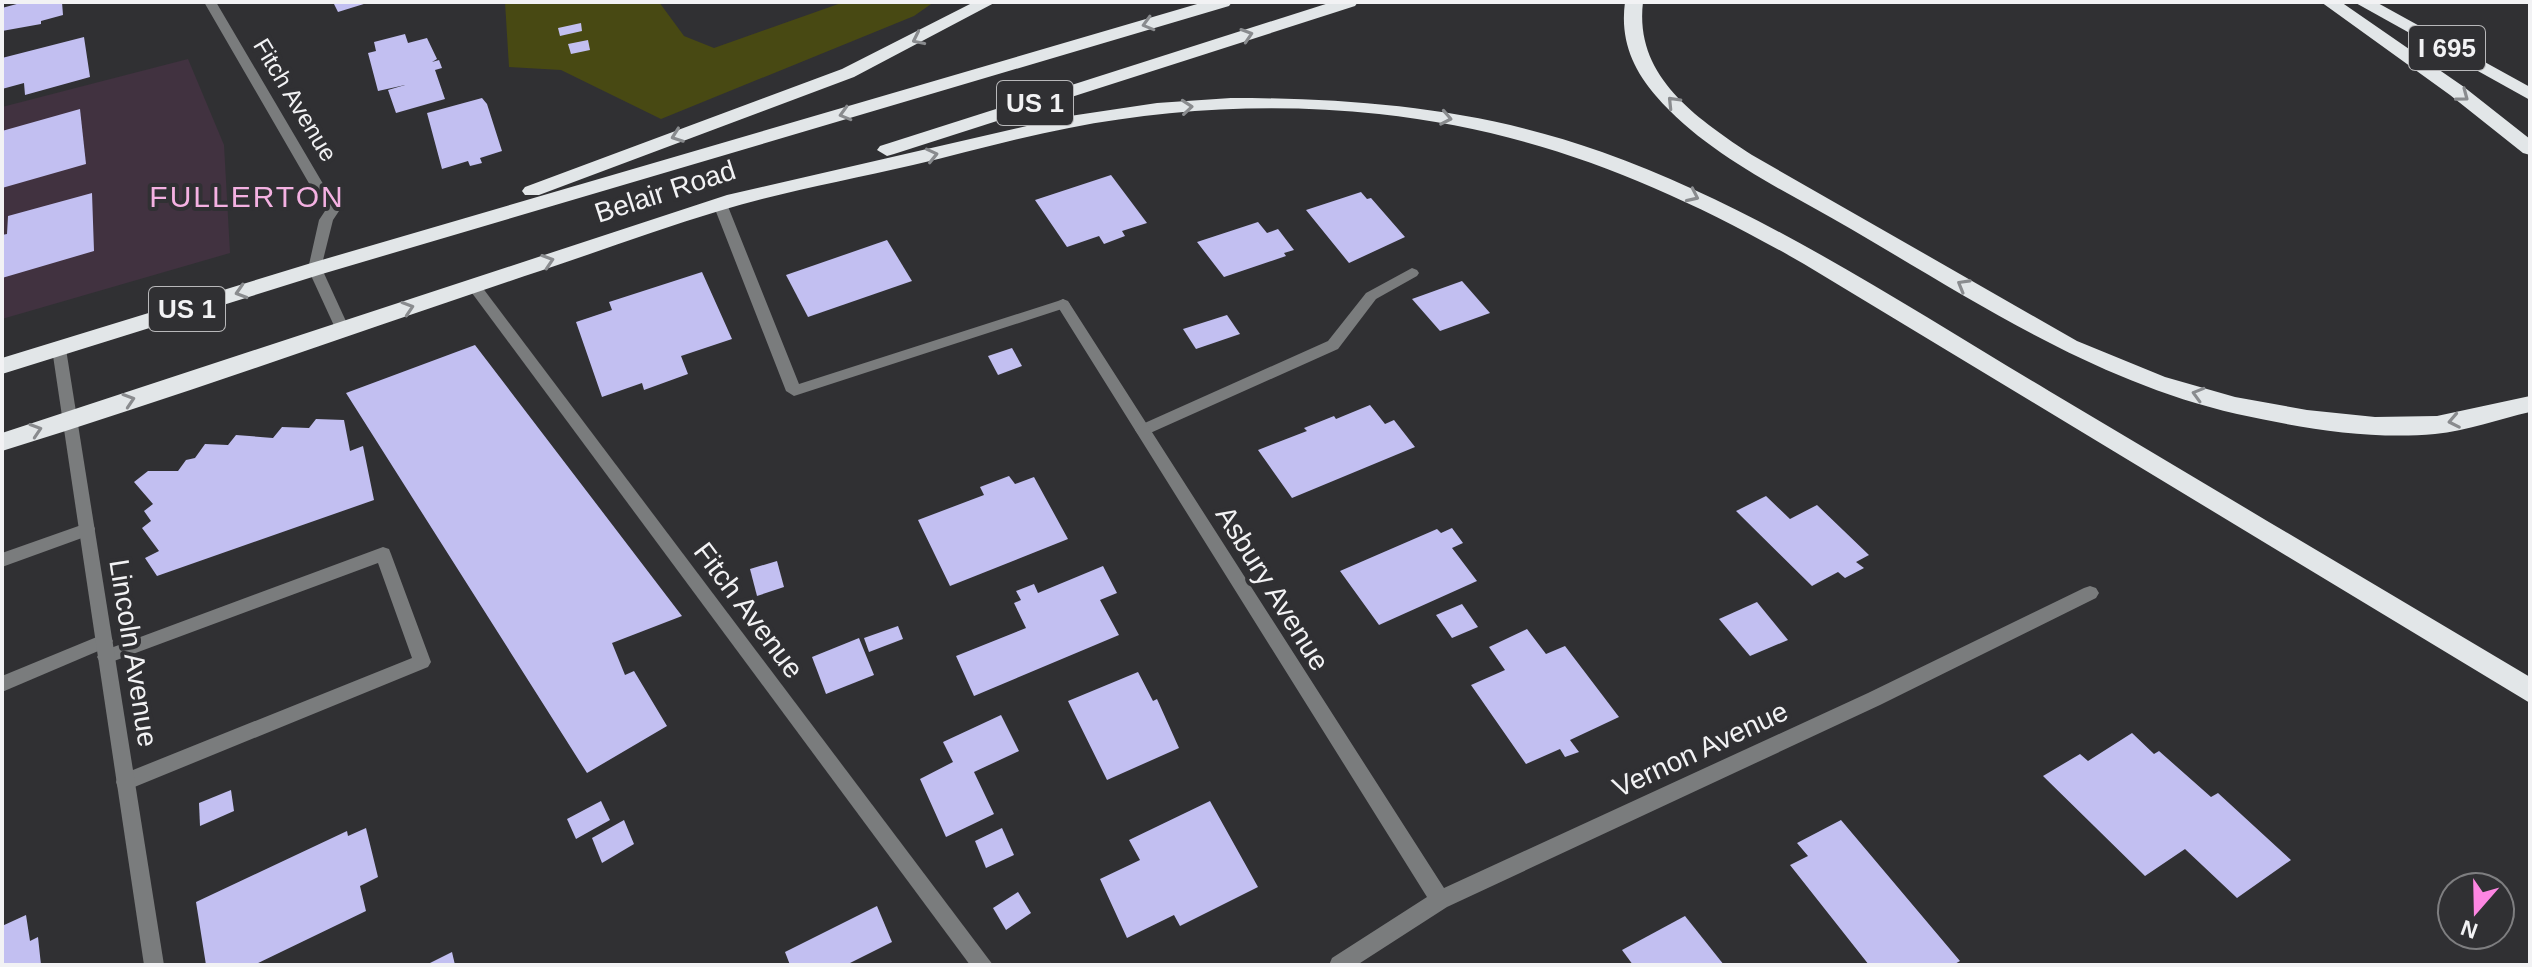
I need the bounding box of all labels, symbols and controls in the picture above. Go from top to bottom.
one-way arrow [1142,15,1156,31]
road number: I 695 [2409,26,2485,70]
one-way arrow [1240,28,1253,44]
one-way arrow [912,29,926,45]
street label: Fitch Avenue [248,34,343,166]
road number: US 1 [997,81,1073,125]
one-way arrow [2454,86,2468,100]
one-way arrow [1668,97,1682,111]
one-way arrow [1181,99,1194,116]
one-way arrow [839,105,853,121]
one-way arrow [1439,109,1452,126]
one-way arrow [671,126,685,143]
one-way arrow [925,147,938,164]
street label: Belair Road [591,154,740,229]
district label: FULLERTON [149,180,345,213]
one-way arrow [1685,186,1700,202]
one-way arrow [540,255,554,271]
one-way arrow [1957,279,1972,295]
one-way arrow [234,283,248,299]
road number: US 1 [149,287,225,331]
one-way arrow [401,301,415,317]
one-way arrow [2191,387,2205,403]
one-way arrow [122,393,136,409]
one-way arrow [2447,412,2461,429]
one-way arrow [28,424,42,440]
street label: Asbury Avenue [1210,500,1335,676]
street label: Fitch Avenue [688,537,810,684]
street label: Lincoln Avenue [103,557,164,749]
street label: Vernon Avenue [1608,695,1793,804]
north arrow [2436,871,2516,951]
text: N [2458,915,2481,944]

